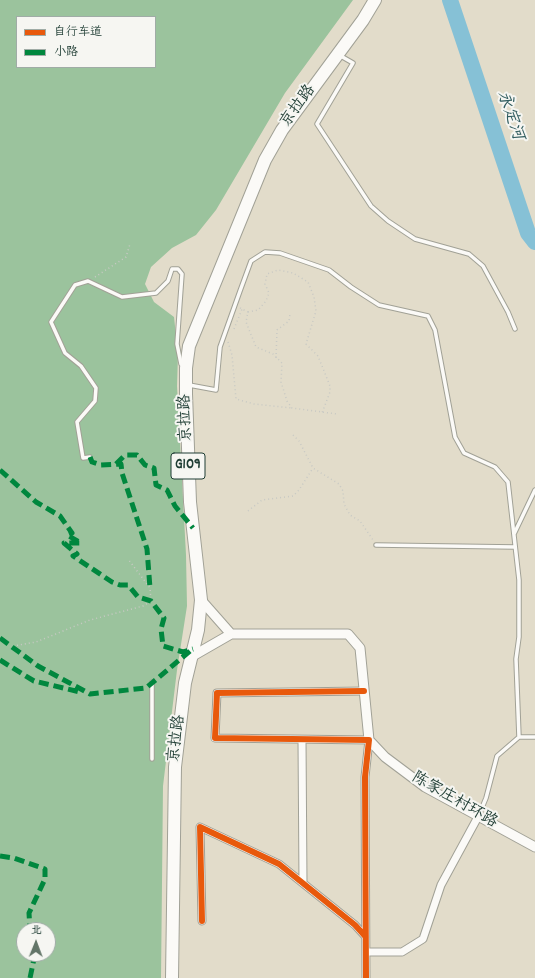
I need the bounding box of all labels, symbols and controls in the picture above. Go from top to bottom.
legend [16,16,156,68]
text: 自行车道 [54,24,102,41]
text: 小路 [54,44,78,61]
street label: 京拉路 [277,82,321,132]
water label: 永定河 [491,89,527,143]
street label: 京拉路 [177,394,197,442]
road number: G109 [171,453,205,479]
street label: 京拉路 [166,714,190,764]
street label: 陈家庄村环路 [408,769,500,833]
north arrow [16,922,56,962]
text: 北 [31,923,42,939]

